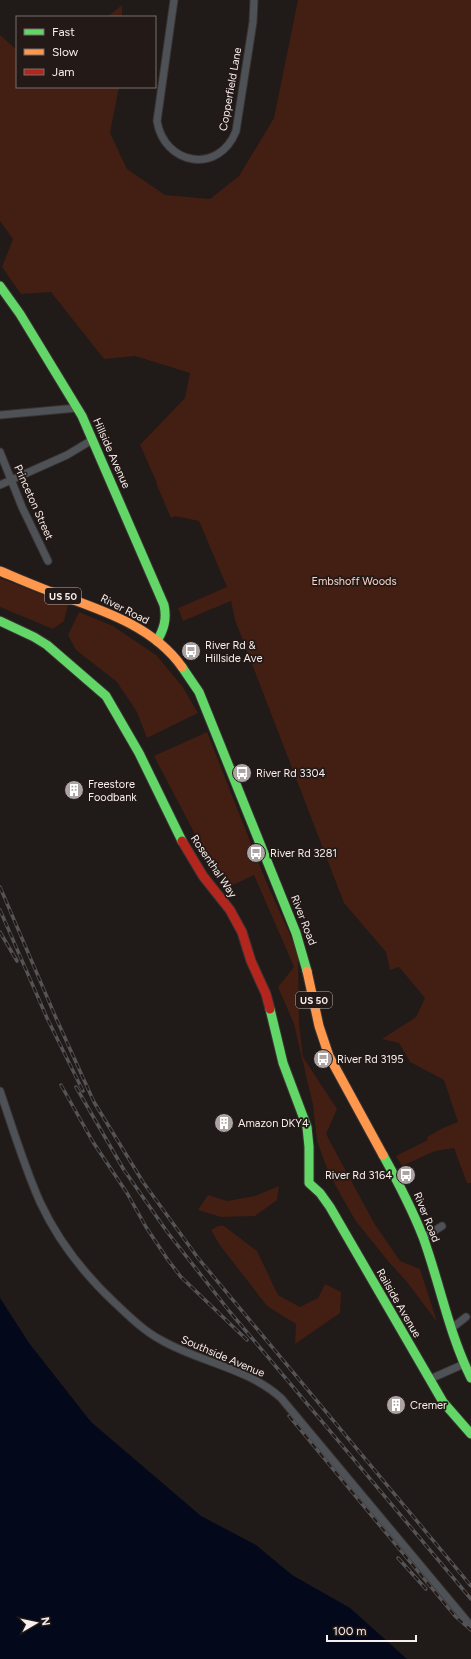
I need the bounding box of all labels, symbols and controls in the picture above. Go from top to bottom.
legend [16,16,156,88]
text: Fast [52,25,75,39]
text: Slow [52,45,79,59]
street label: Copperfield Lane [217,46,244,132]
text: Jam [52,65,75,79]
street label: Hillside Avenue [90,416,133,490]
street label: Princeton Street [11,463,56,542]
park label: Embshoff Woods [311,575,397,588]
road number: US 50 [45,588,81,604]
street label: River Road [98,592,151,627]
place label: River Rd & Hillside Ave [205,639,262,665]
bus stop icon: River Rd & Hillside Ave [180,640,202,662]
bus stop icon: River Rd 3304 [231,762,253,784]
place label: River Rd 3304 [256,767,326,780]
place label: Freestore Foodbank [88,778,137,804]
building icon: Freestore Foodbank [63,779,85,801]
street label: Rosenthal Way [188,832,240,900]
bus stop icon: River Rd 3281 [245,842,267,864]
place label: River Rd 3281 [270,847,337,860]
street label: River Road [288,893,319,947]
road number: US 50 [296,992,332,1008]
bus stop icon: River Rd 3195 [312,1048,334,1070]
place label: River Rd 3195 [337,1053,404,1066]
building icon: Amazon DKY4 [213,1112,235,1134]
place label: Amazon DKY4 [238,1117,309,1130]
bus stop icon: River Rd 3164 [395,1164,417,1186]
place label: River Rd 3164 [325,1169,392,1182]
street label: River Road [411,1190,442,1244]
street label: Railside Avenue [374,1266,424,1340]
street label: Southside Avenue [179,1333,267,1380]
building icon: Cremer [385,1394,407,1416]
place label: Cremer [410,1399,447,1412]
north arrow [16,1603,56,1643]
text: N [38,1616,52,1627]
scale bar [327,1617,416,1643]
text: 100 m [333,1624,367,1638]

